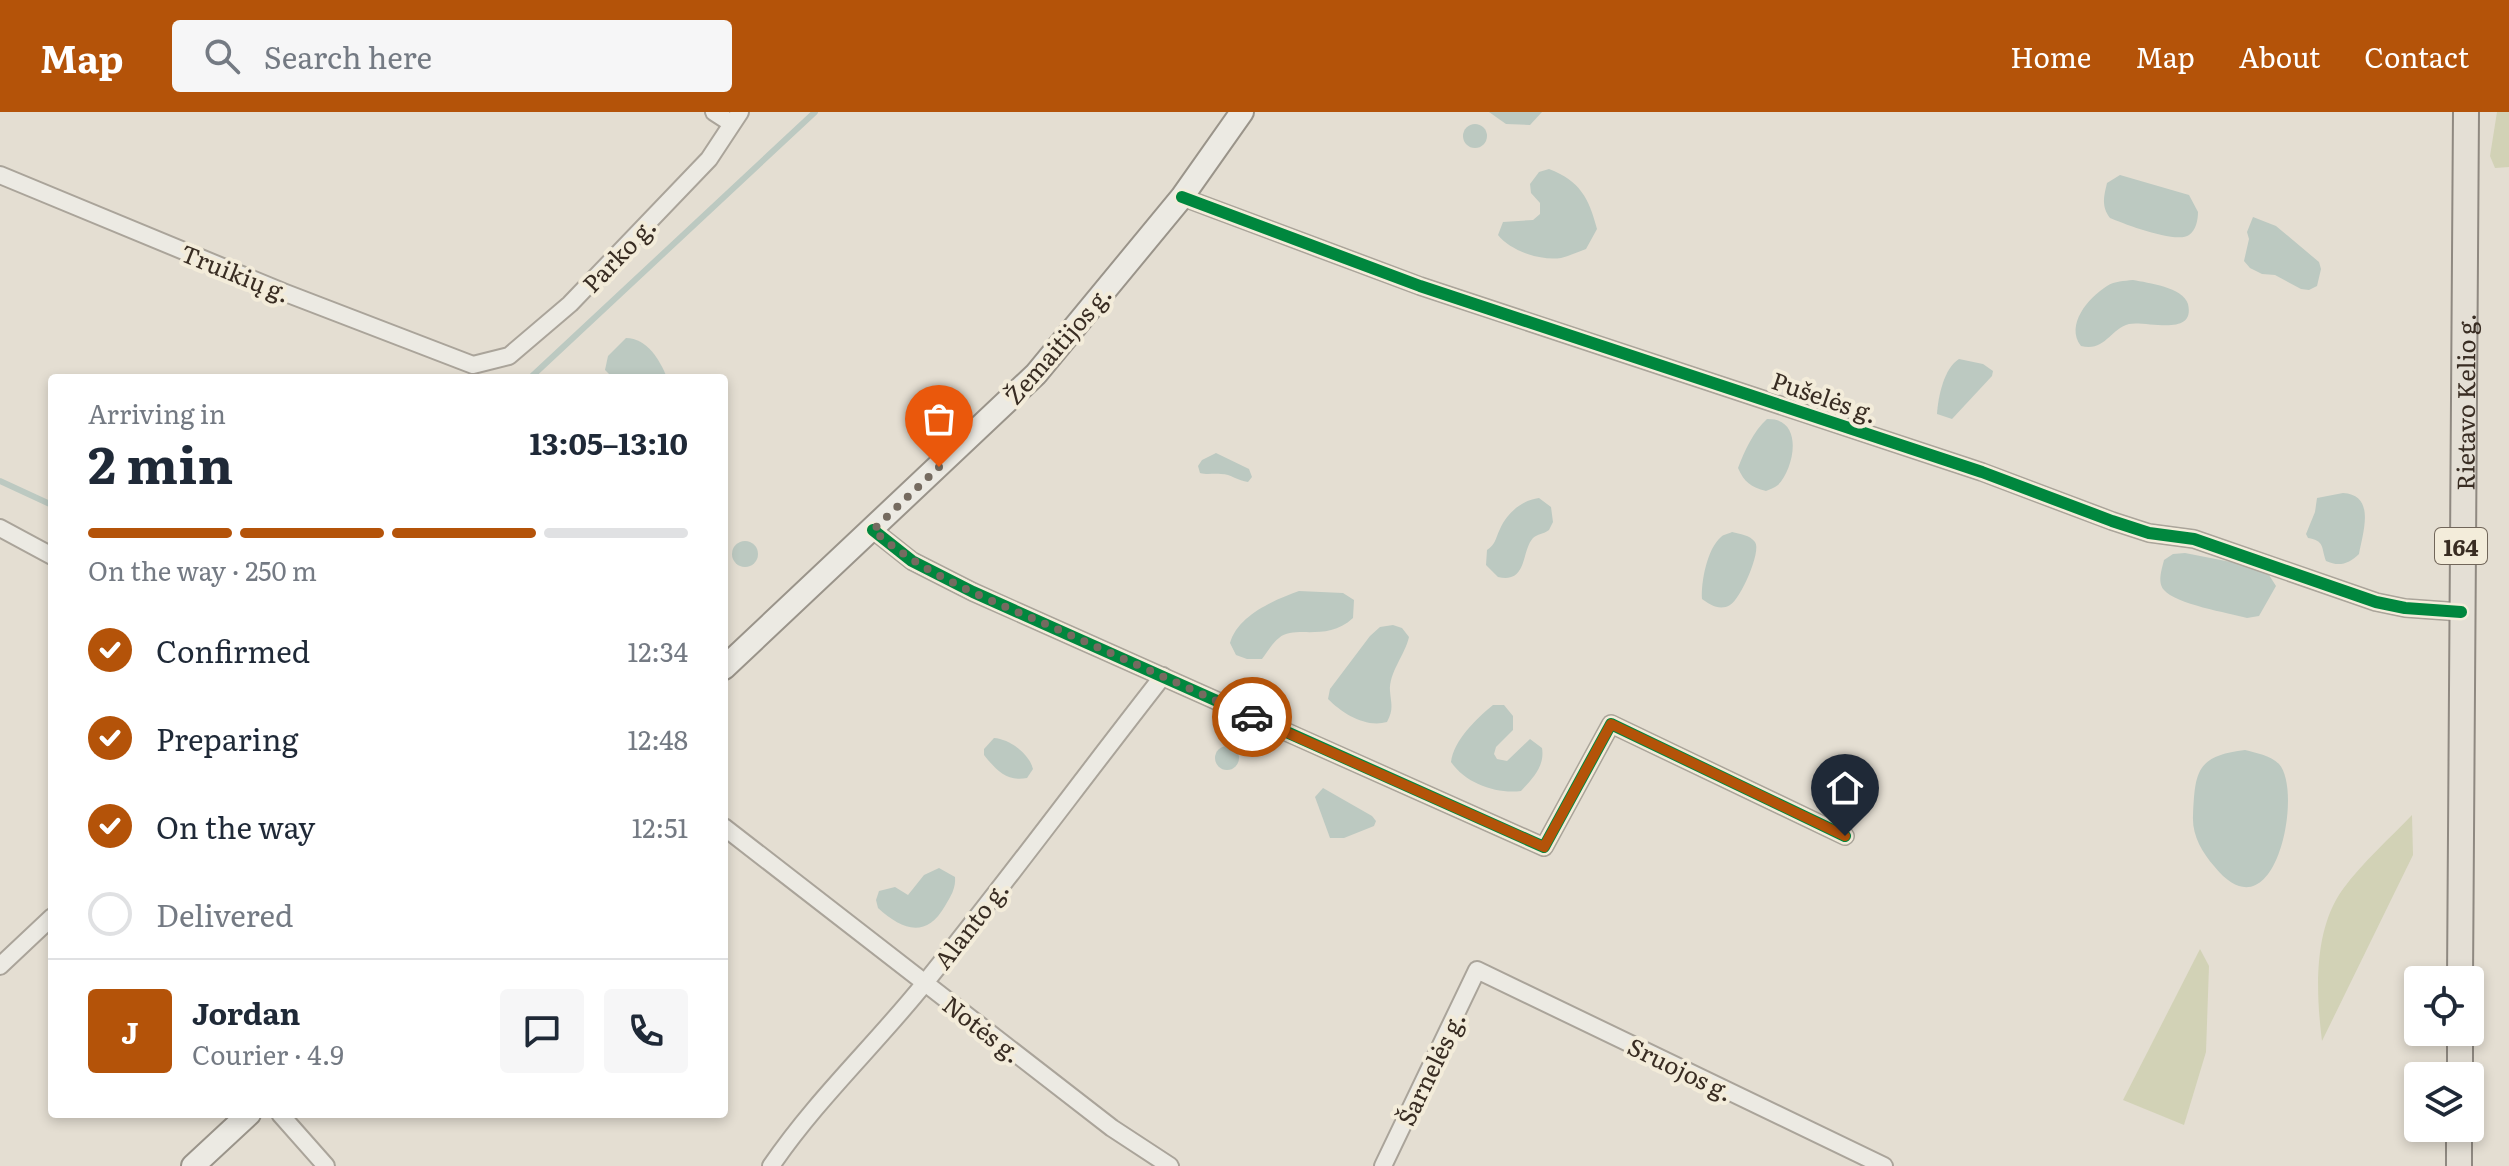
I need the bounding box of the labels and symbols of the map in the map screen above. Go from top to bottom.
street label: Parko g. [573,209,663,299]
street label: Truikių g. [176,234,296,310]
street label: Žemaitijos g. [995,277,1119,411]
street label: Rietavo Kelio g. [2446,313,2482,491]
street label: Pušelės g. [1768,362,1882,430]
pin [905,385,973,467]
road number: 164 [2435,528,2487,564]
courier [1212,677,1292,757]
pin [1811,754,1879,836]
street label: Alanto g. [924,872,1016,976]
street label: Notės g. [936,986,1030,1070]
street label: Šarnelės g. [1387,1005,1473,1131]
street label: Sruojos g. [1622,1027,1740,1109]

